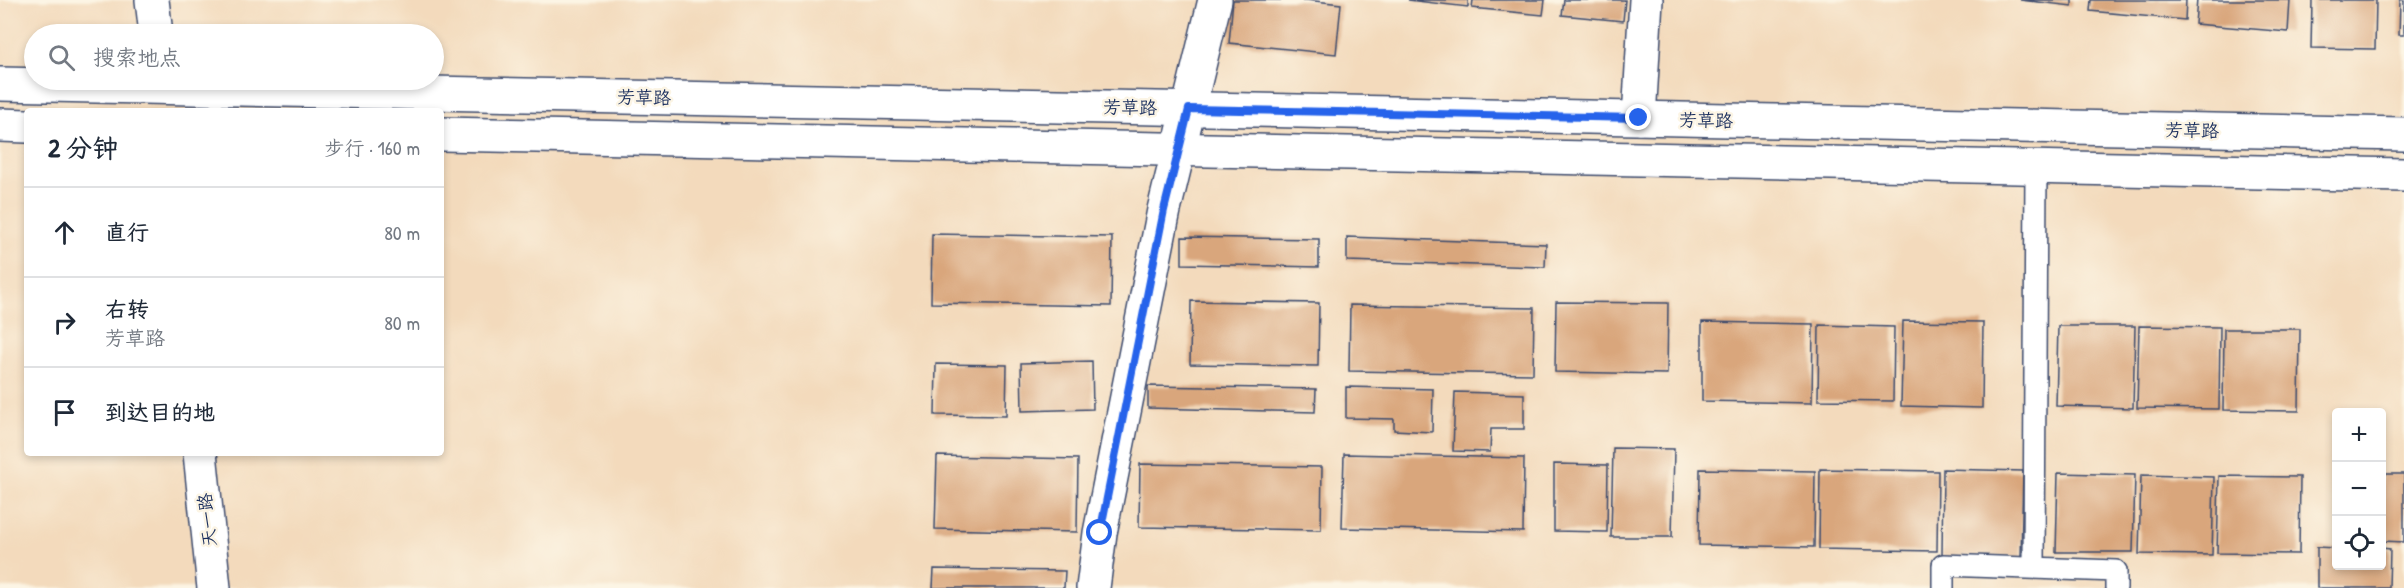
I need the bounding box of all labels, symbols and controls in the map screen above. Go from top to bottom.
search box [24,24,444,90]
icon: search [45,41,78,74]
text: 搜索地点 [93,42,181,72]
street label: 芳草路 [617,84,671,110]
street label: 芳草路 [1103,94,1157,120]
route end [1625,104,1651,130]
street label: 芳草路 [1679,107,1733,133]
street label: 芳草路 [2165,117,2219,143]
text: 2 分钟 [48,130,118,165]
text: 步行 · 160 m [324,134,420,161]
icon: ahead [48,216,81,249]
text: 直行 [105,217,149,247]
text: 80 m [384,219,420,246]
text: 右转 [105,294,149,324]
icon: right [48,306,81,339]
text: 80 m [384,309,420,336]
text: 芳草路 [105,324,165,351]
icon: arrive [48,396,81,429]
text: 到达目的地 [105,397,215,427]
map controls [2332,408,2386,570]
button: + [2332,408,2386,462]
button: − [2332,462,2386,516]
street label: 天一路 [192,492,222,548]
button: locate [2332,516,2386,570]
route start [1086,519,1112,545]

